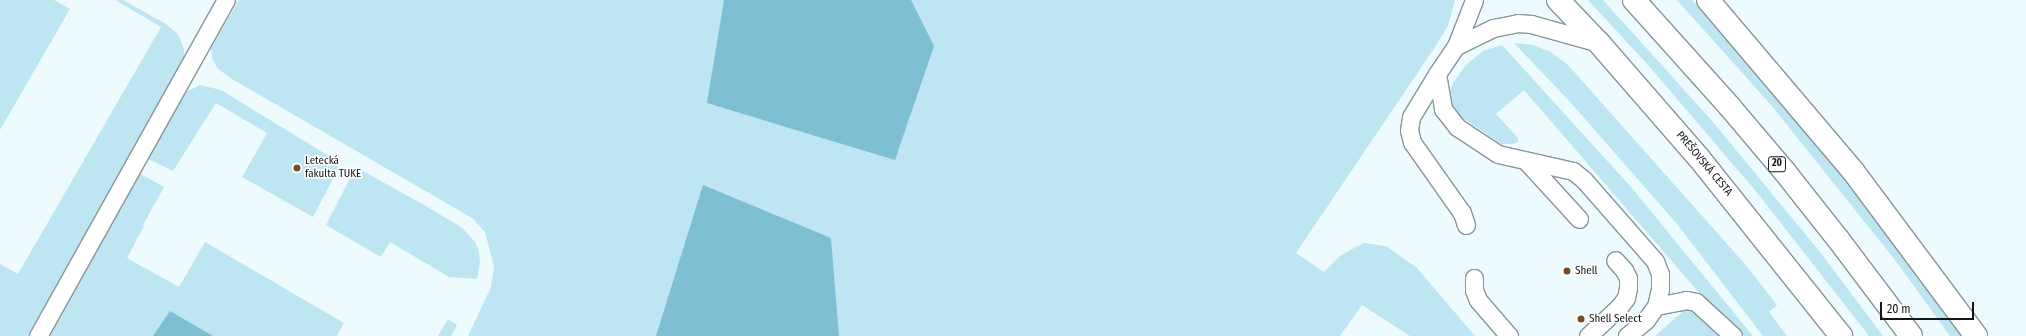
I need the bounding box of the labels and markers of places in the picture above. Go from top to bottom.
place label: Letecká fakulta TUKE [305,155,361,181]
marker: Letecká fakulta TUKE [292,163,302,173]
place label: Shell [1575,264,1597,278]
marker: Shell [1562,266,1572,276]
place label: Shell Select [1589,312,1642,326]
marker: Shell Select [1576,314,1586,324]

